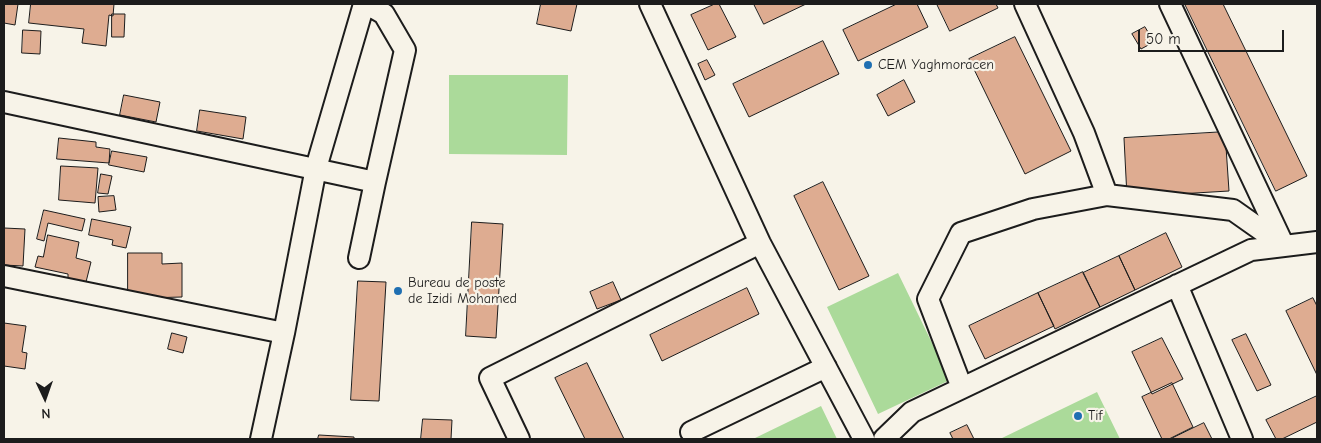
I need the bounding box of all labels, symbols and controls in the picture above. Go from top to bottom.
scale bar [1141,20,1287,52]
text: 50 m [1146,30,1181,48]
place label: CEM Yaghmoracen [878,57,994,73]
marker: CEM Yaghmoracen [862,59,874,71]
place label: Bureau de poste de Izidi Mohamed [408,275,517,308]
marker: Bureau de poste de Izidi Mohamed [392,285,404,297]
north arrow [20,373,70,423]
text: N [41,405,51,422]
place label: Tif [1088,408,1102,424]
marker: Tif [1072,410,1084,422]

